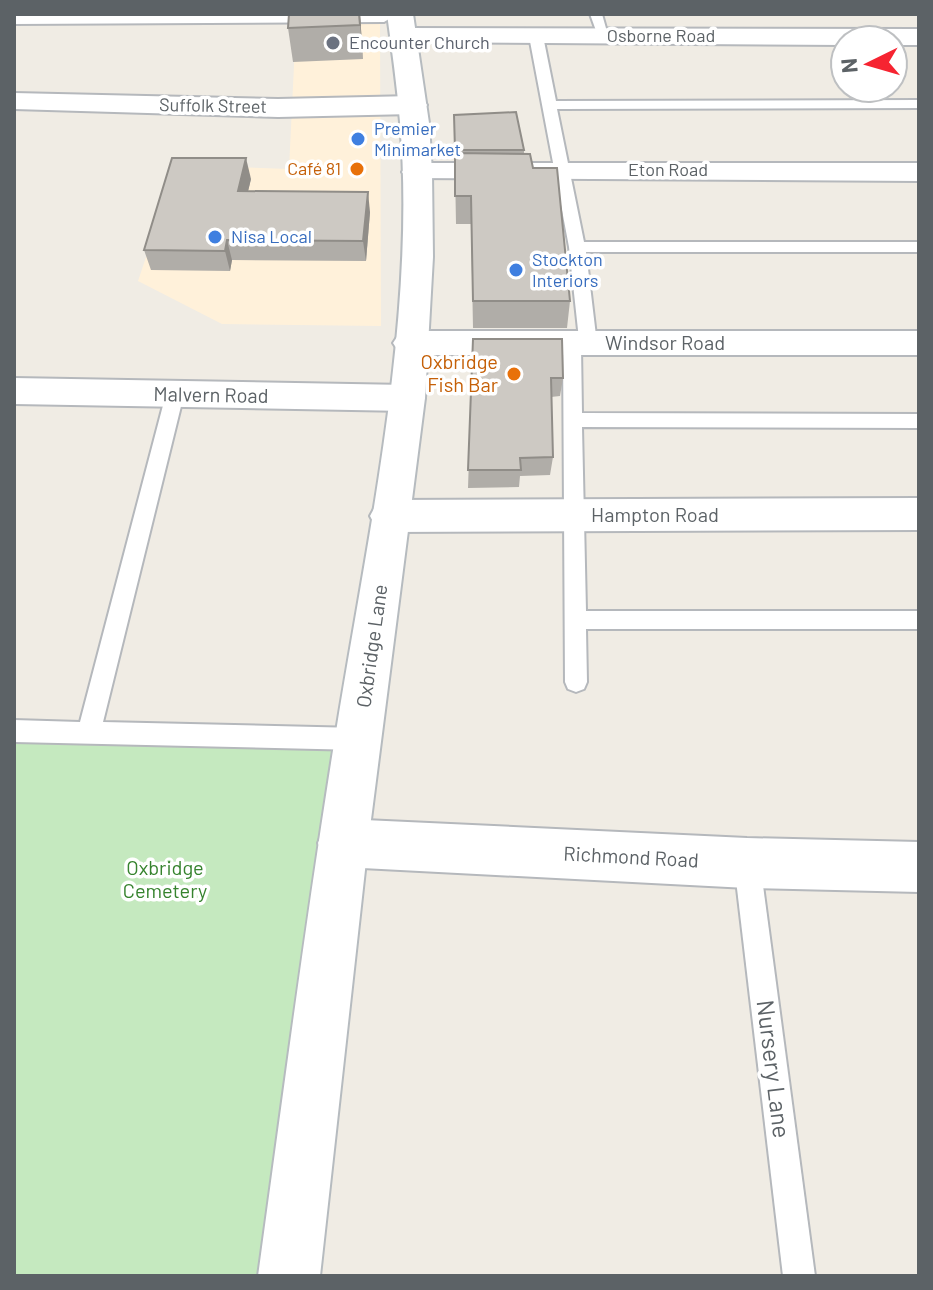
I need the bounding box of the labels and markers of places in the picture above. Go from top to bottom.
place label: Encounter Church [349,31,490,53]
marker: Encounter Church [324,34,342,52]
place label: Premier Minimarket [374,117,461,160]
marker: Premier Minimarket [349,130,367,148]
place label: Café 81 [287,157,341,179]
marker: Café 81 [348,160,366,178]
place label: Nisa Local [231,225,312,247]
marker: Nisa Local [206,228,224,246]
place label: Stockton Interiors [532,248,603,291]
marker: Stockton Interiors [507,261,525,279]
place label: Oxbridge Fish Bar [420,349,498,396]
marker: Oxbridge Fish Bar [505,365,523,383]

